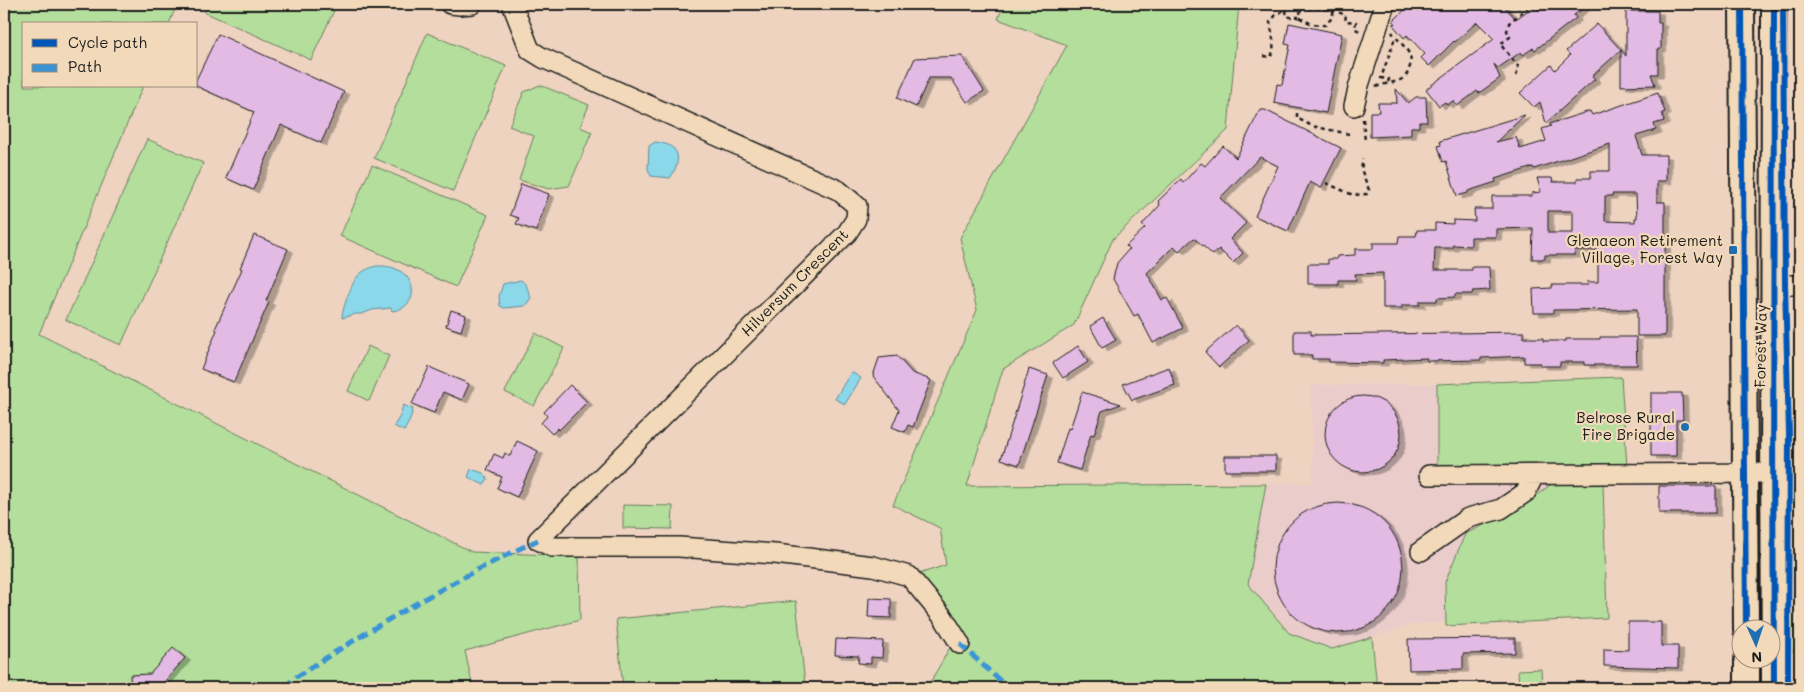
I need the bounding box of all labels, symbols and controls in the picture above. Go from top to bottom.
legend [22,22,198,88]
text: Cycle path [68,32,147,52]
text: Path [68,56,102,76]
street label: Hilversum Crescent [736,224,852,340]
place label: Glenaeon Retirement Village, Forest Way [1567,230,1723,267]
marker: Glenaeon Retirement Village, Forest Way [1727,244,1739,256]
street label: Forest Way [1749,304,1771,388]
place label: Belrose Rural Fire Brigade [1576,407,1675,444]
marker: Belrose Rural Fire Brigade [1679,421,1691,433]
north arrow [1732,620,1782,670]
text: N [1751,648,1763,667]

